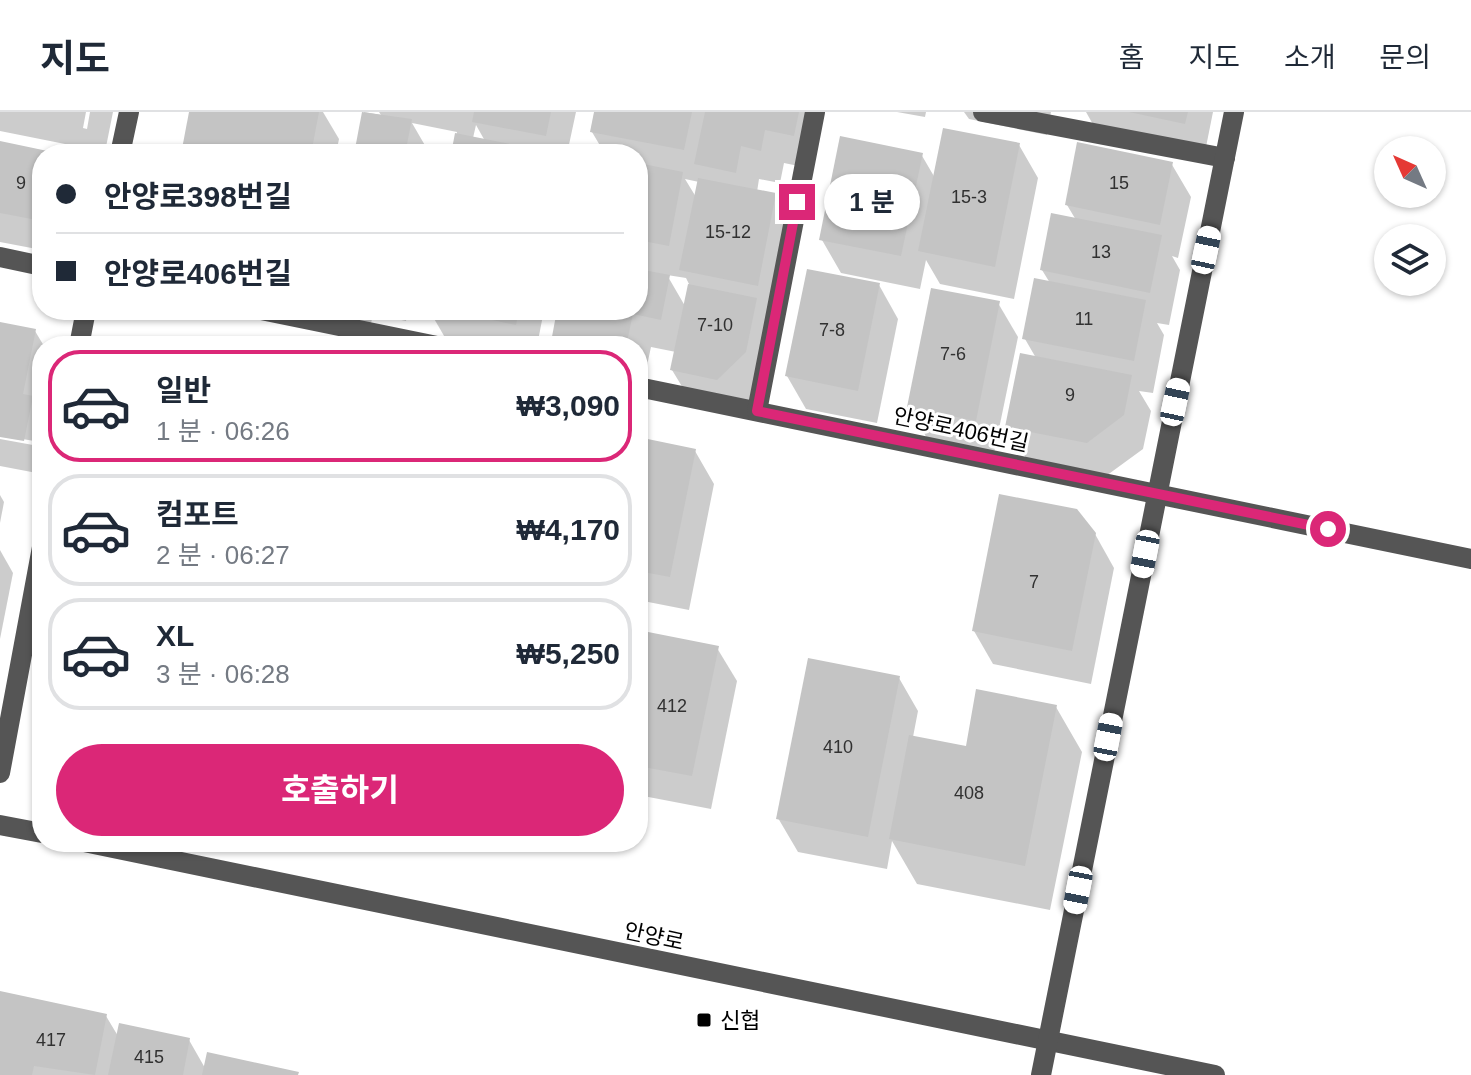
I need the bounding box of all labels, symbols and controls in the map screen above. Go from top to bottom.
text: 지도 [40,38,110,80]
text: 홈 [1119,42,1144,73]
text: 지도 [1188,42,1240,73]
text: 소개 [1284,42,1335,73]
text: 문의 [1379,42,1431,73]
north arrow [1374,136,1446,208]
map controls [1374,136,1446,296]
house number: 9 [16,173,26,193]
house number: 15 [1109,173,1129,193]
callout: 1 분 [825,174,921,230]
text: 안양로398번길 [104,180,292,213]
route end [779,184,815,220]
text: 1 분 [849,187,895,217]
house number: 15-3 [951,187,987,207]
house number: 15-12 [705,222,751,242]
car [1189,224,1223,276]
button: layers [1374,224,1446,296]
house number: 13 [1091,242,1111,262]
text: 안양로406번길 [104,257,292,290]
house number: 11 [1075,309,1093,329]
house number: 7-10 [697,315,733,335]
house number: 7-8 [819,320,845,340]
house number: 7-6 [940,344,966,364]
icon: car [60,370,132,442]
text: 일반 [156,374,211,407]
car [1158,376,1192,428]
house number: 9 [1065,385,1075,405]
text: ₩3,090 [517,389,620,422]
street label: 안양로406번길 [891,403,1031,456]
text: 1 분 · 06:26 [156,416,290,446]
icon: car [60,494,132,566]
text: 컴포트 [156,498,239,531]
route start [1310,511,1346,547]
text: ₩4,170 [517,513,620,546]
car [1129,528,1161,580]
text: 2 분 · 06:27 [156,540,290,570]
house number: 7 [1029,572,1039,592]
icon: car [60,618,132,690]
text: XL [156,619,194,652]
text: ₩5,250 [517,637,620,670]
text: 3 분 · 06:28 [156,659,290,689]
house number: 412 [657,696,687,716]
car [1092,711,1124,763]
house number: 410 [823,737,853,757]
button: 호출하기 [56,744,624,836]
house number: 408 [954,783,984,803]
car [1062,864,1094,916]
street label: 안양로 [622,918,686,955]
place label: 신협 [720,1008,760,1033]
marker: 신협 [695,1011,713,1029]
house number: 417 [36,1030,66,1050]
house number: 415 [134,1047,164,1067]

